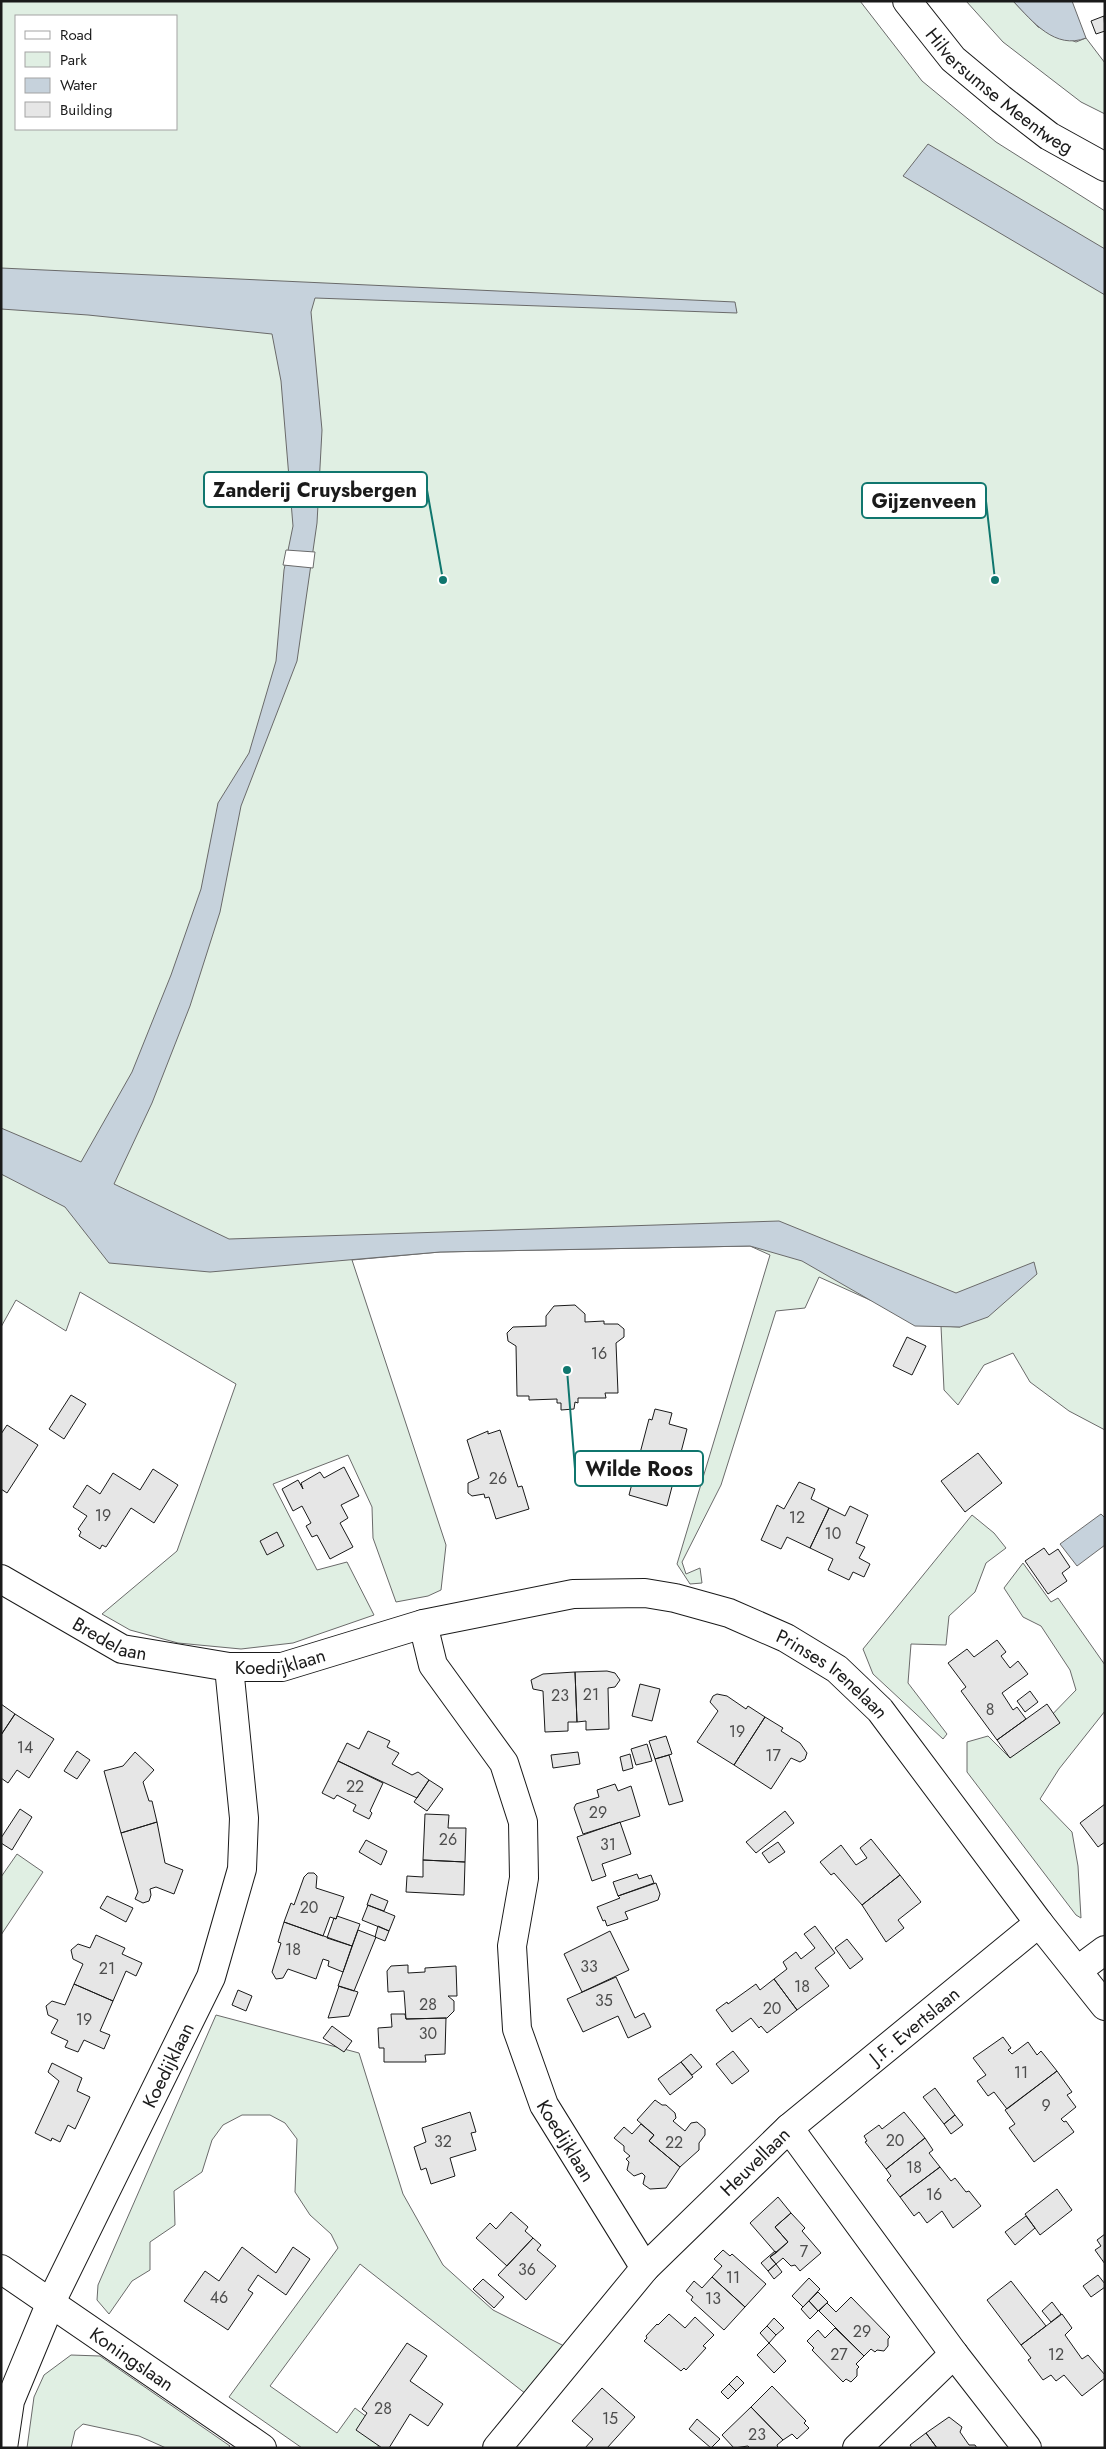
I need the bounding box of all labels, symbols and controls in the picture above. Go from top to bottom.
legend [15,15,178,130]
street label: Hilversumse Meentweg [919,22,1078,160]
text: Road [60,24,92,46]
text: Park [60,49,87,71]
text: Water [60,74,98,96]
text: Building [60,99,112,121]
callout: Zanderij Cruysbergen [204,472,427,507]
text: Zanderij Cruysbergen [213,476,417,505]
callout: Gijzenveen [862,483,986,518]
text: Gijzenveen [872,487,976,516]
house number: 16 [591,1342,607,1365]
callout: Wilde Roos [575,1451,703,1486]
text: Wilde Roos [585,1455,693,1484]
house number: 26 [489,1467,507,1490]
house number: 19 [95,1504,111,1527]
house number: 12 [789,1506,805,1529]
house number: 10 [825,1522,841,1545]
street label: Bredelaan [68,1610,149,1666]
street label: Prinses Irenelaan [772,1622,895,1724]
street label: Koedijklaan [235,1641,329,1681]
house number: 21 [583,1683,599,1706]
house number: 23 [551,1684,569,1707]
house number: 8 [986,1698,994,1721]
house number: 19 [729,1720,745,1743]
house number: 14 [17,1736,33,1759]
house number: 17 [765,1744,781,1767]
house number: 22 [346,1775,364,1798]
house number: 29 [589,1801,607,1824]
house number: 26 [439,1828,457,1851]
house number: 31 [600,1833,616,1856]
house number: 20 [300,1896,318,1919]
house number: 18 [285,1938,301,1961]
house number: 33 [580,1955,598,1978]
house number: 21 [99,1957,115,1980]
house number: 18 [794,1975,810,1998]
street label: J.F. Evertslaan [861,1980,965,2072]
house number: 35 [595,1989,613,2012]
house number: 28 [419,1993,437,2016]
house number: 20 [763,1997,781,2020]
house number: 19 [76,2008,92,2031]
street label: Koedijklaan [135,2018,200,2112]
house number: 30 [419,2022,437,2045]
house number: 11 [1014,2061,1028,2084]
street label: Koedijklaan [530,2094,602,2187]
house number: 9 [1041,2094,1051,2117]
street label: Heuvellaan [714,2121,796,2202]
house number: 20 [886,2129,904,2152]
house number: 32 [434,2130,452,2153]
house number: 22 [665,2131,683,2154]
house number: 18 [906,2156,922,2179]
house number: 16 [926,2183,942,2206]
house number: 7 [800,2240,809,2263]
house number: 36 [518,2258,536,2281]
house number: 11 [726,2266,740,2289]
house number: 46 [210,2286,228,2309]
house number: 13 [705,2287,721,2310]
street label: Koningslaan [85,2320,180,2397]
house number: 29 [853,2320,871,2343]
house number: 27 [830,2343,848,2366]
house number: 12 [1048,2343,1064,2366]
house number: 28 [374,2397,392,2420]
house number: 15 [602,2407,618,2430]
house number: 23 [748,2423,766,2446]

